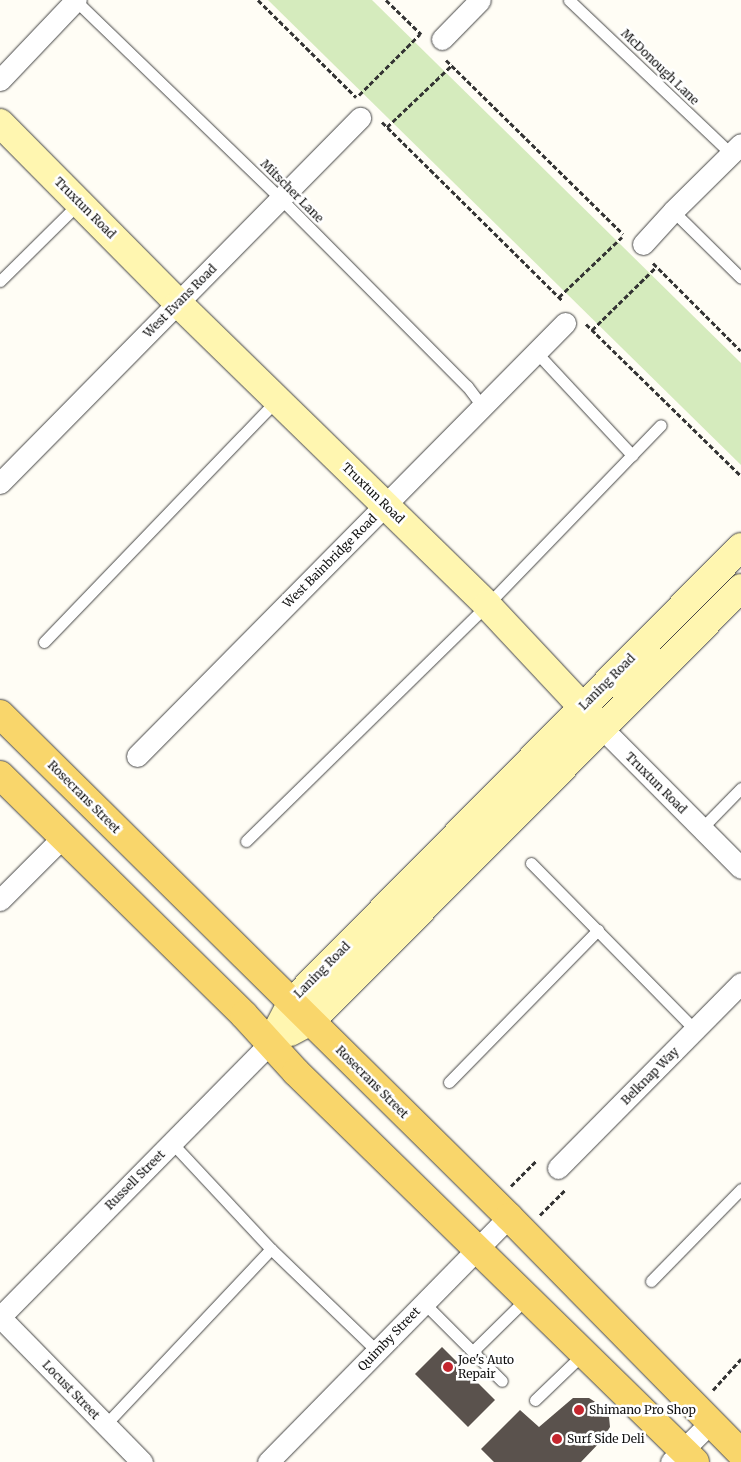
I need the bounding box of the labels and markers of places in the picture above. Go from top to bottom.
place label: Joe's Auto Repair [458,1353,514,1381]
marker: Joe's Auto Repair [442,1361,454,1373]
place label: Shimano Pro Shop [589,1403,696,1417]
marker: Shimano Pro Shop [573,1404,585,1416]
place label: Surf Side Deli [567,1432,645,1446]
marker: Surf Side Deli [551,1433,563,1445]

